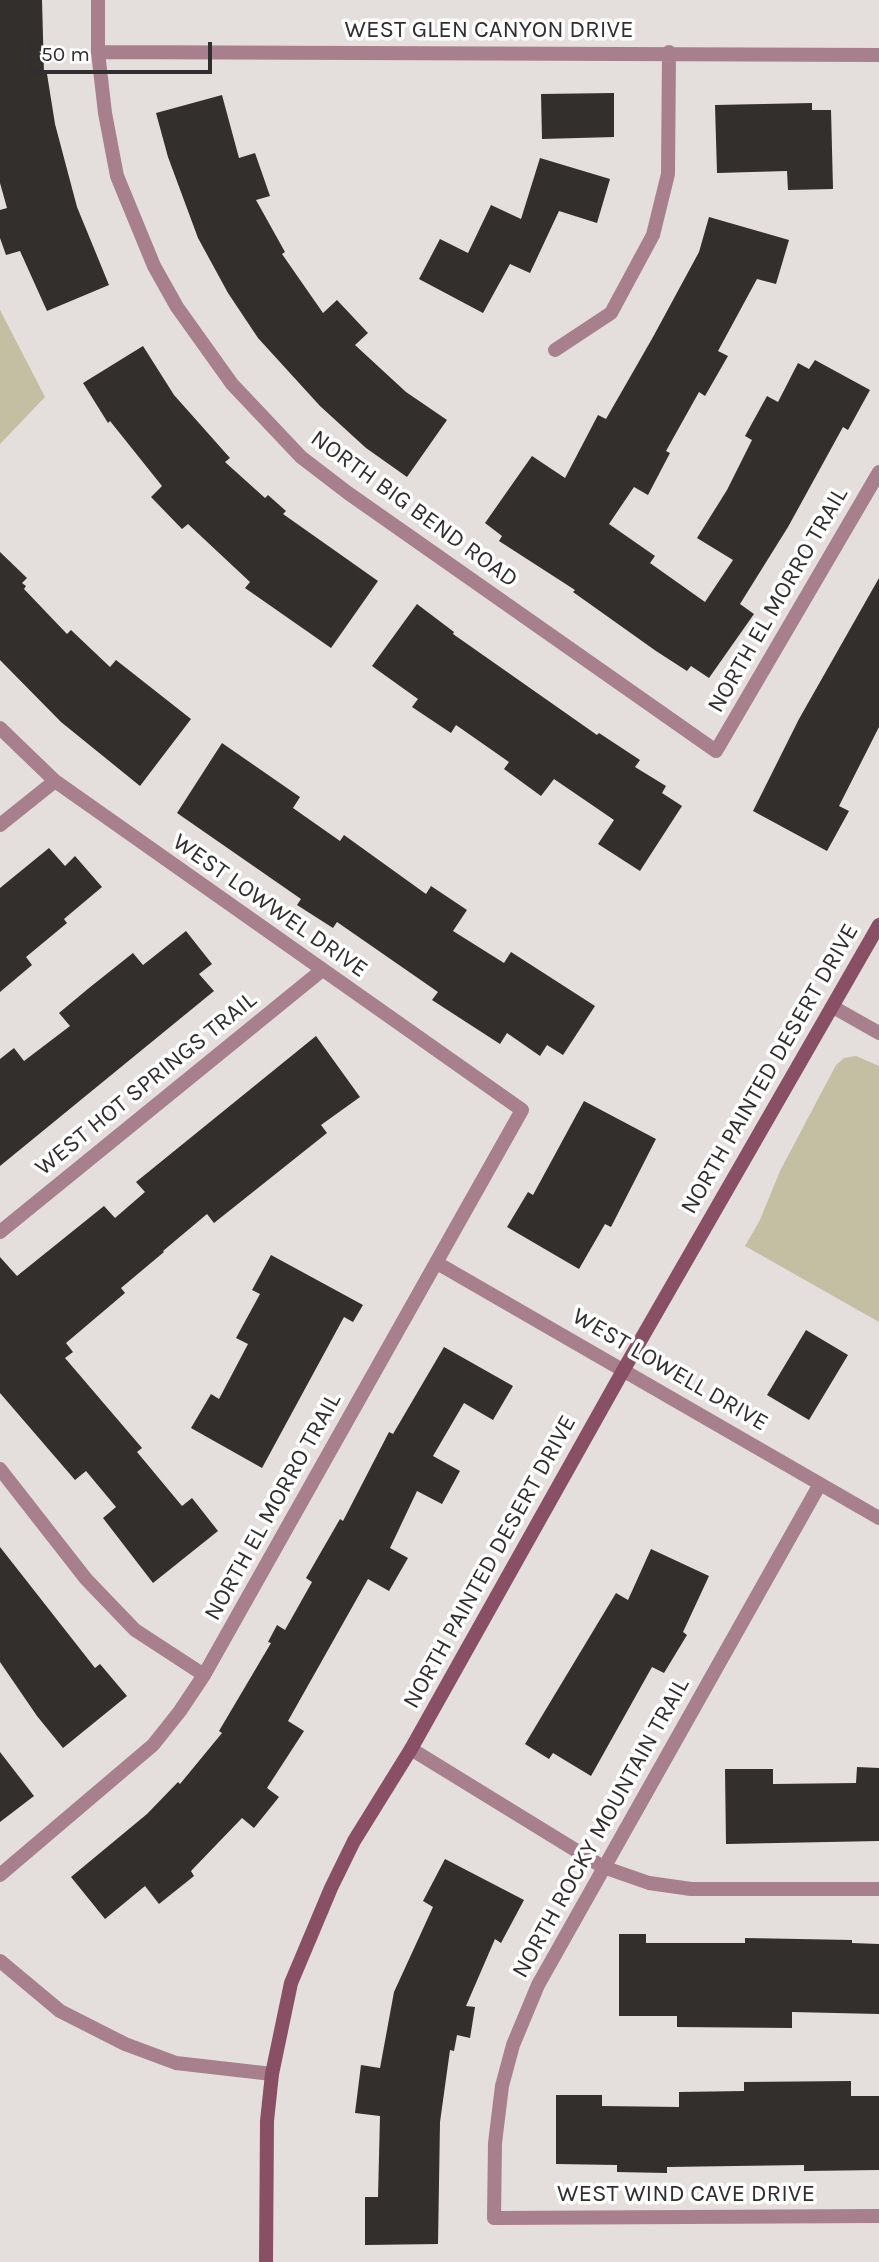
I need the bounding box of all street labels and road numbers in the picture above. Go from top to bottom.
street label: WEST GLEN CANYON DRIVE [345,16,633,44]
street label: NORTH BIG BEND ROAD [305,424,523,594]
street label: NORTH EL MORRO TRAIL [702,482,854,718]
street label: WEST LOWWEL DRIVE [167,828,373,984]
street label: NORTH PAINTED DESERT DRIVE [675,919,865,1219]
street label: WEST HOT SPRINGS TRAIL [30,986,262,1182]
street label: WEST LOWELL DRIVE [567,1302,773,1438]
street label: NORTH EL MORRO TRAIL [198,1388,348,1626]
street label: NORTH PAINTED DESERT DRIVE [397,1410,583,1714]
street label: NORTH ROCKY MOUNTAIN TRAIL [506,1673,696,1983]
street label: WEST WIND CAVE DRIVE [557,2180,815,2208]

